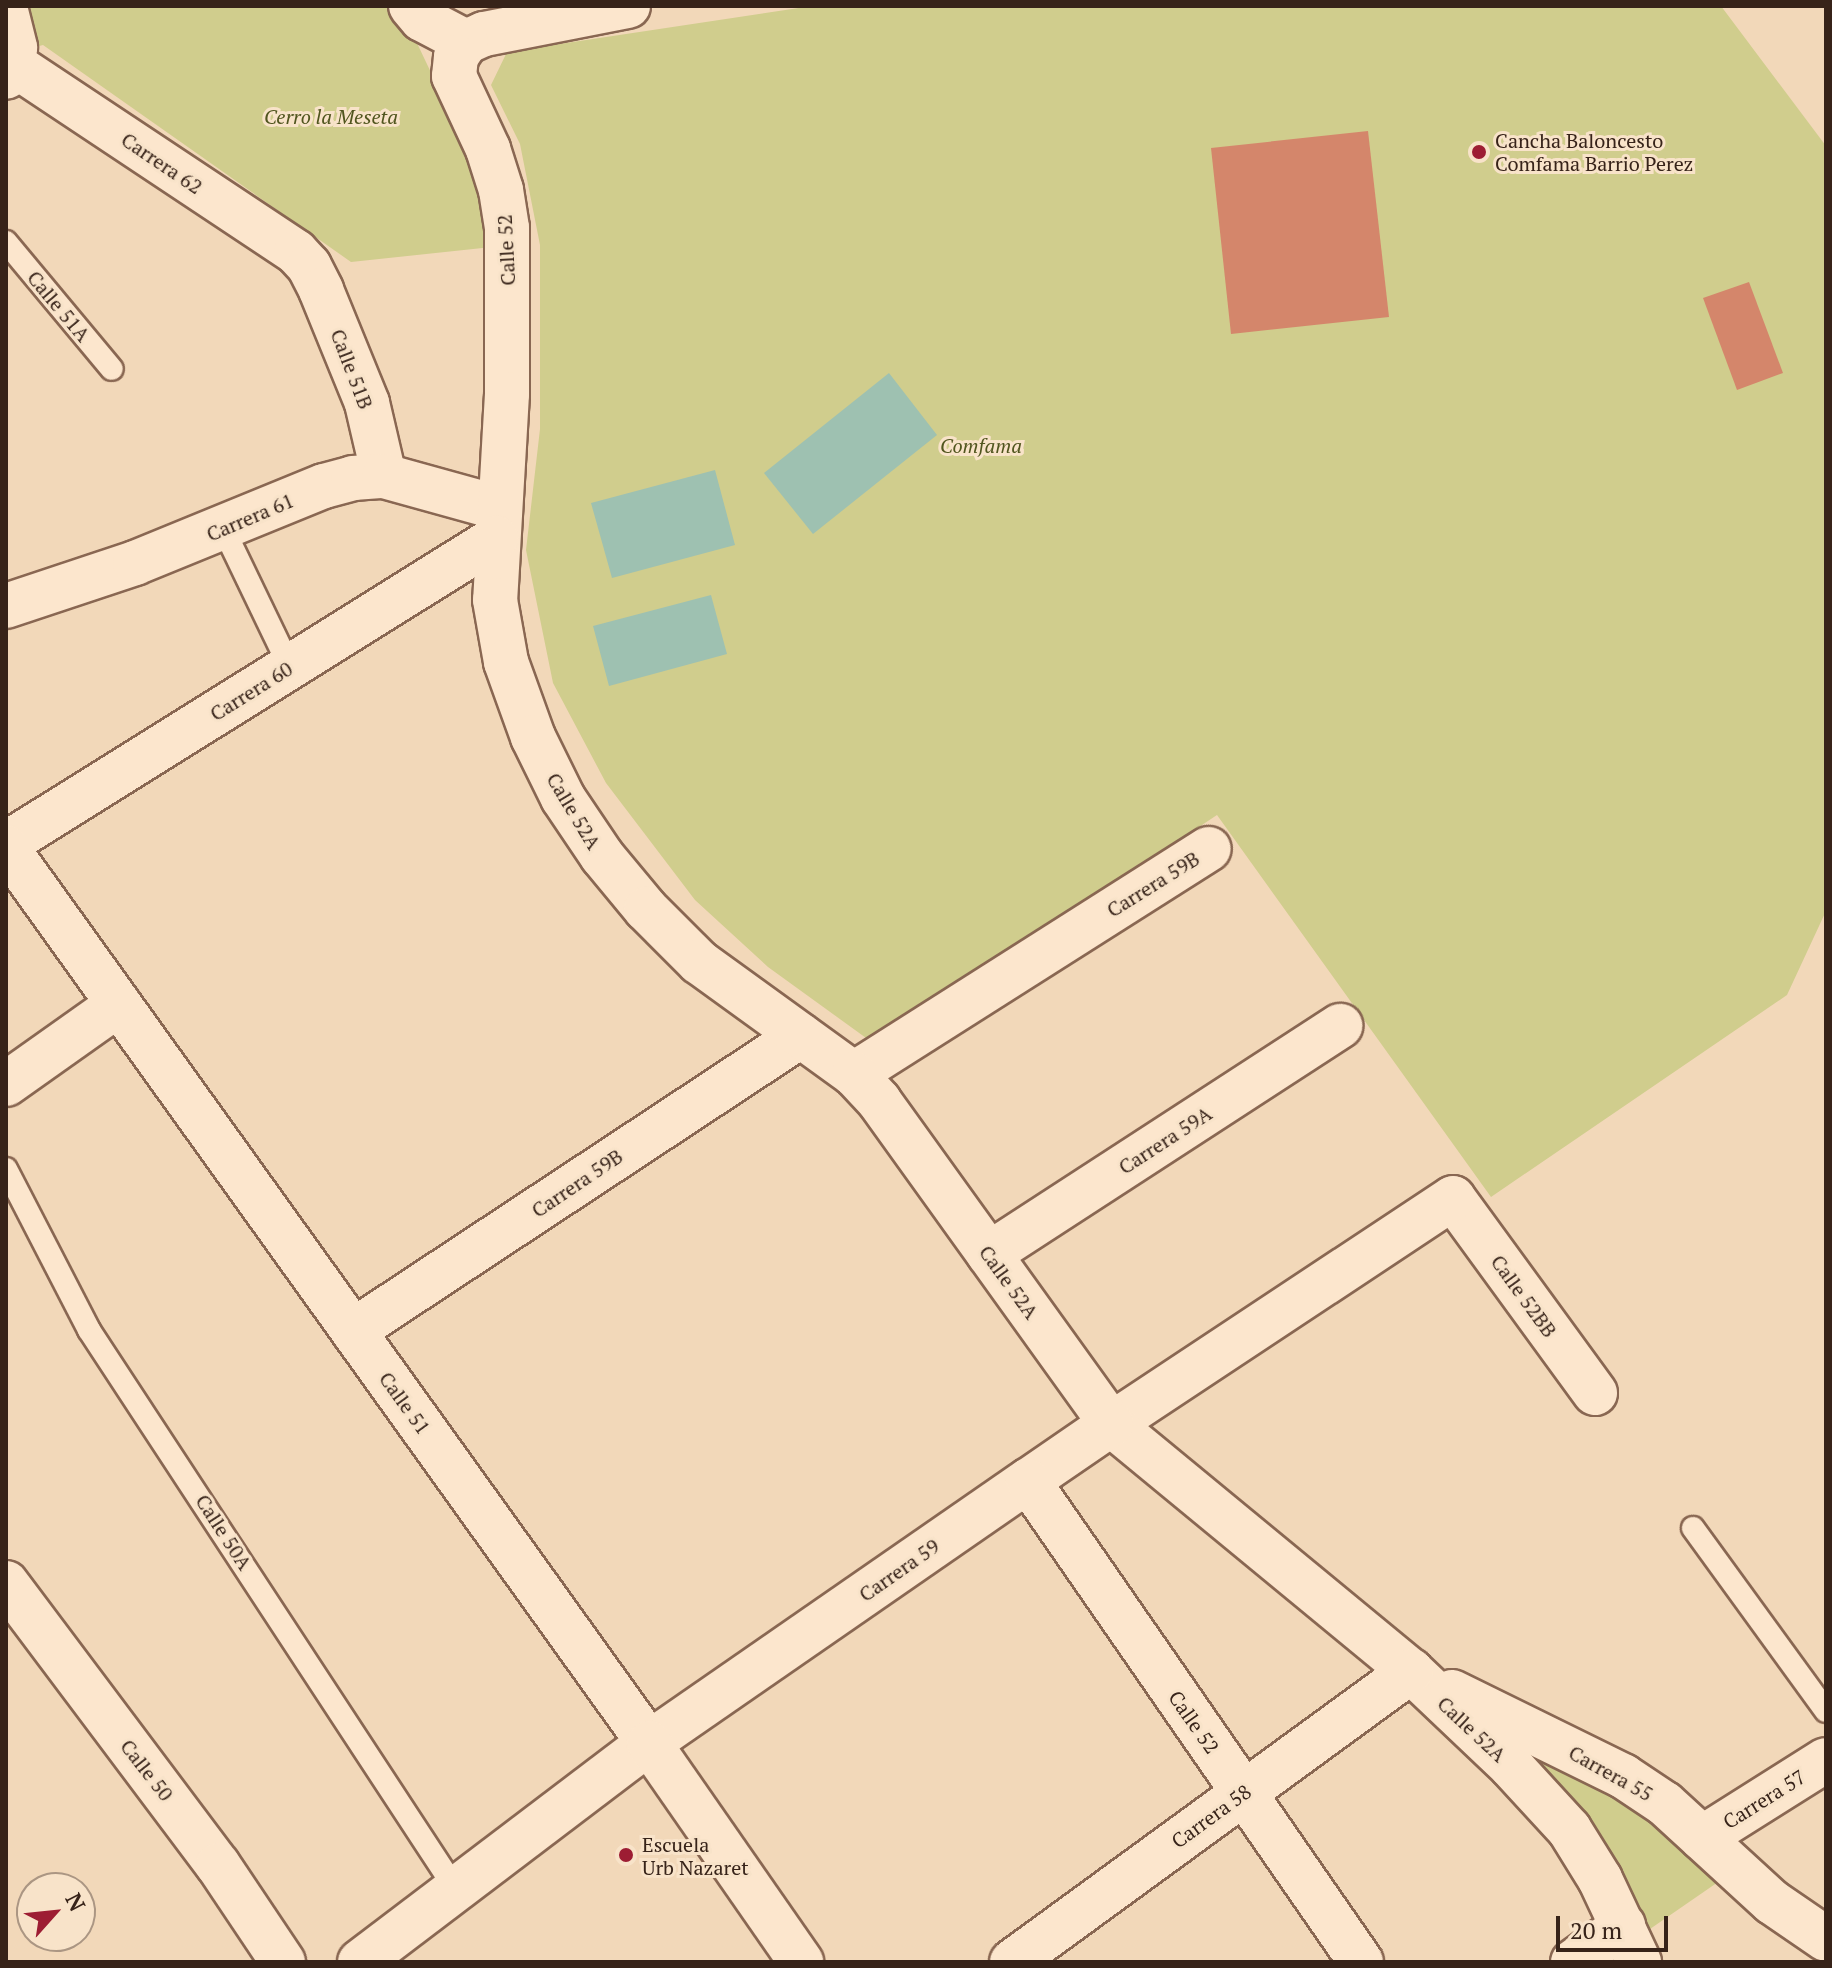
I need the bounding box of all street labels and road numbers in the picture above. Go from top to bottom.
street label: Carrera 62 [117,127,207,199]
street label: Calle 52 [492,214,520,286]
street label: Calle 51A [23,266,95,346]
street label: Calle 51B [326,326,378,412]
street label: Carrera 61 [203,488,297,546]
street label: Carrera 60 [205,656,297,726]
street label: Calle 52A [542,768,606,854]
street label: Carrera 59B [1102,846,1204,922]
street label: Carrera 59A [1114,1101,1216,1179]
street label: Carrera 59B [527,1144,627,1222]
street label: Calle 52A [974,1241,1044,1323]
street label: Calle 52BB [1486,1250,1562,1342]
street label: Calle 51 [374,1367,436,1439]
street label: Calle 50A [191,1490,257,1574]
street label: Carrera 59 [854,1534,944,1606]
street label: Calle 52 [1164,1686,1224,1758]
street label: Calle 52A [1433,1691,1511,1767]
street label: Calle 50 [116,1735,178,1805]
street label: Carrera 55 [1565,1740,1657,1806]
street label: Carrera 57 [1718,1764,1810,1834]
street label: Carrera 58 [1167,1779,1255,1853]

